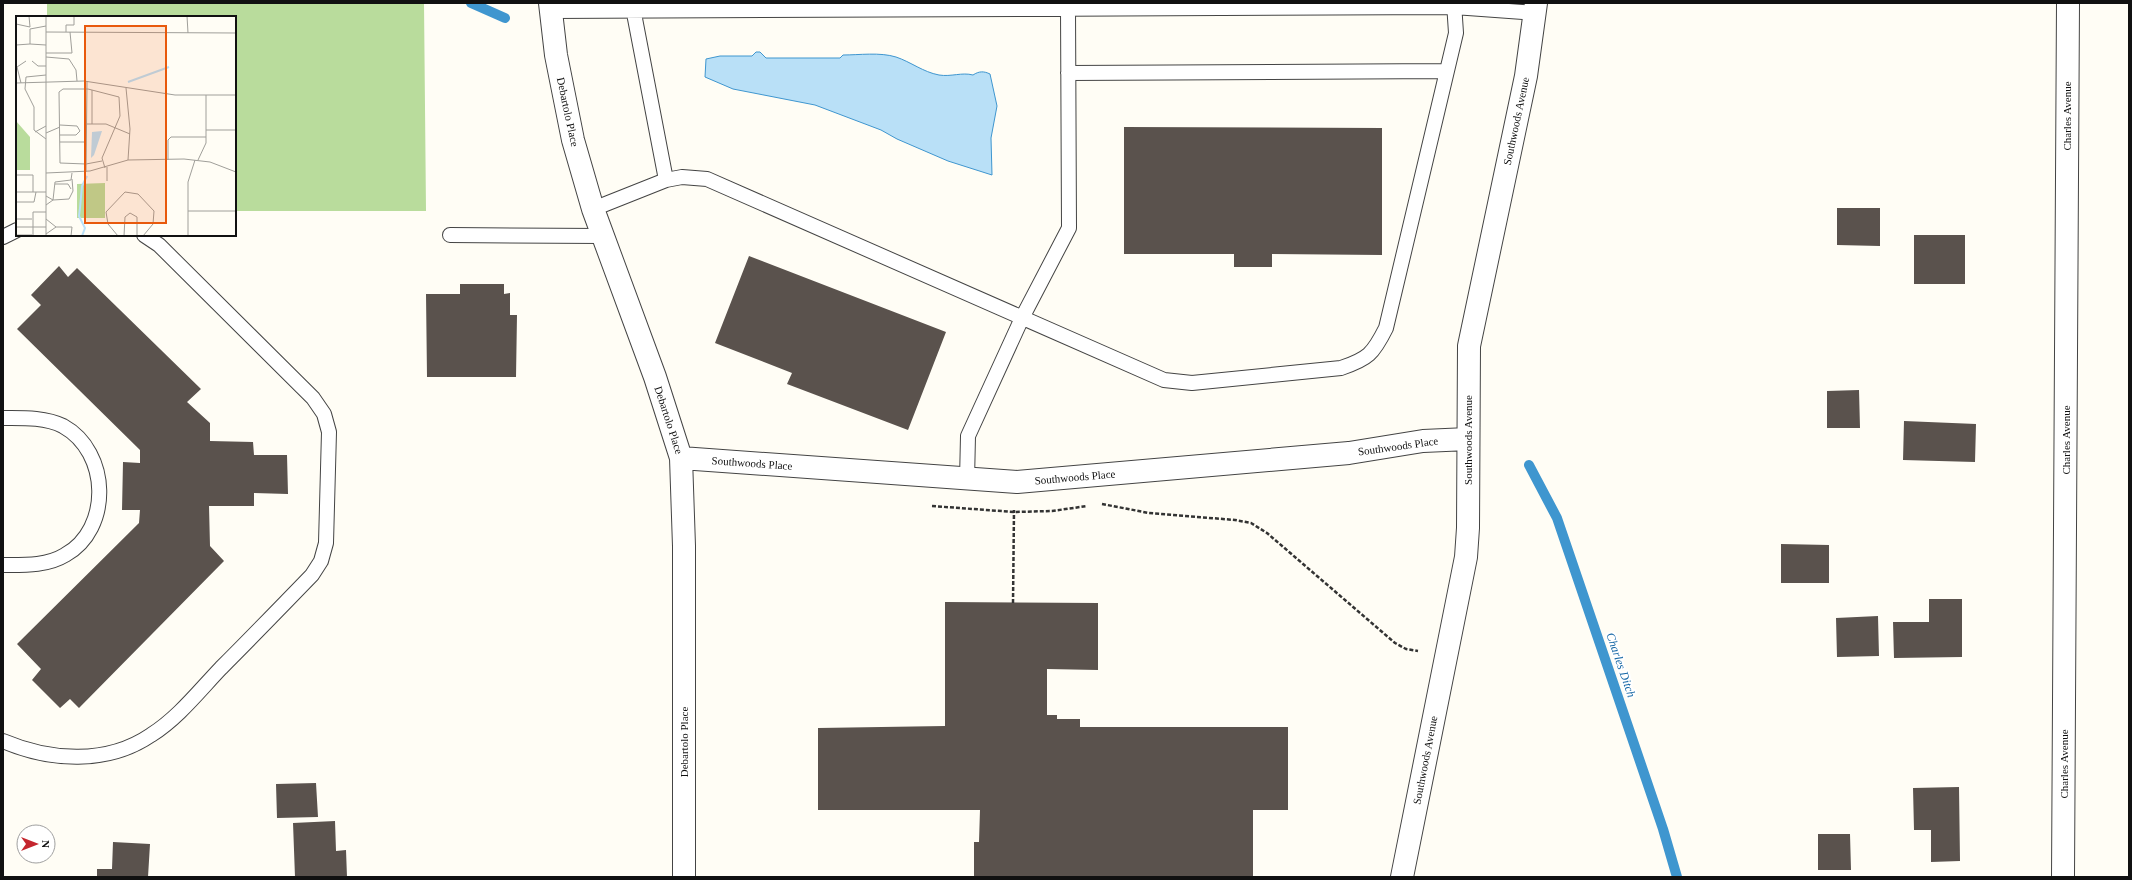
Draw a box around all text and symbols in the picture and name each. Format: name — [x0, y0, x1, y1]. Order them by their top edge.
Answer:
inset map — [16, 16, 236, 236]
street label: Debartolo Place — [555, 76, 581, 148]
street label: Southwoods Avenue — [1501, 76, 1531, 166]
street label: Charles Avenue — [2061, 81, 2073, 151]
street label: Debartolo Place — [652, 385, 686, 456]
street label: Southwoods Avenue — [1462, 395, 1474, 485]
street label: Charles Avenue — [2060, 405, 2072, 475]
street label: Southwoods Place — [1357, 434, 1439, 458]
street label: Southwoods Place — [711, 454, 793, 472]
street label: Southwoods Place — [1034, 467, 1116, 487]
water label: Charles Ditch — [1603, 631, 1639, 699]
street label: Debartolo Place — [678, 707, 690, 777]
street label: Southwoods Avenue — [1411, 715, 1439, 805]
street label: Charles Avenue — [2058, 729, 2070, 799]
north arrow — [16, 824, 56, 864]
text: N — [40, 840, 52, 848]

